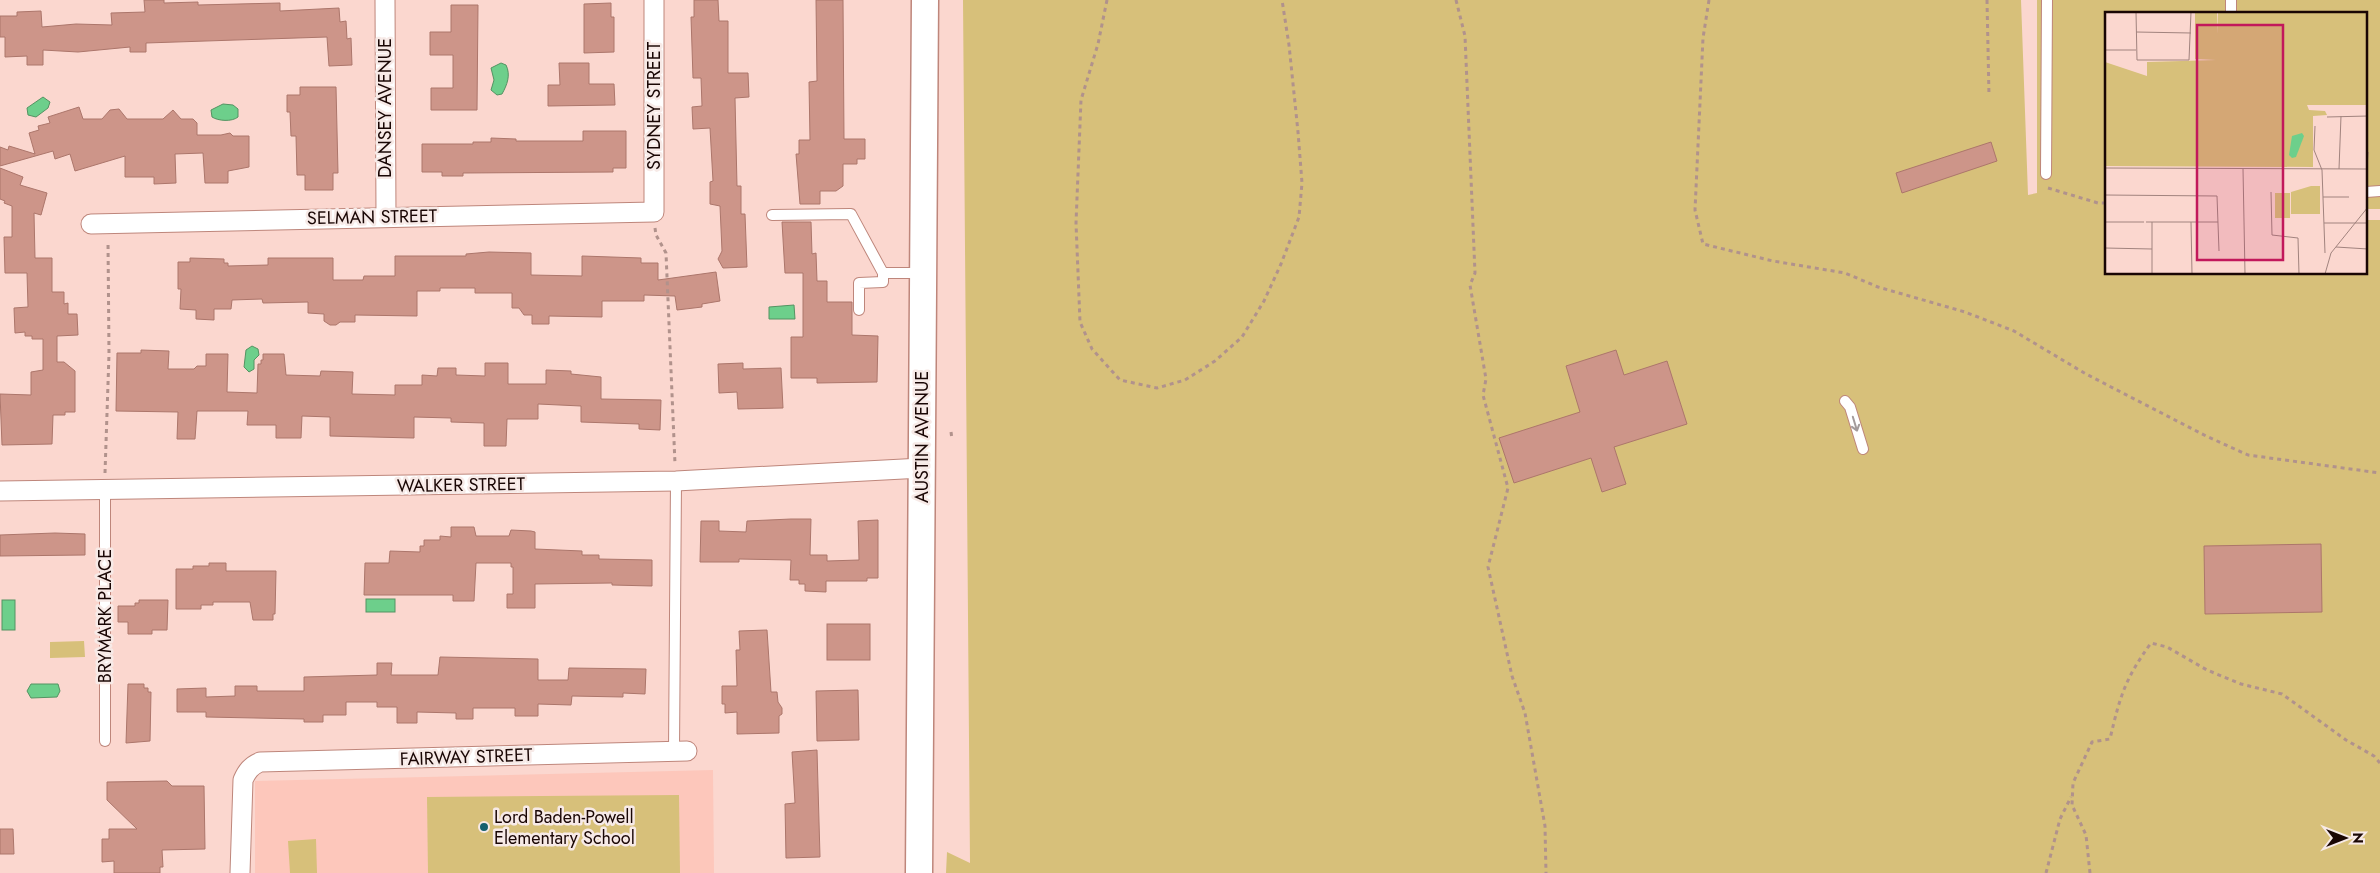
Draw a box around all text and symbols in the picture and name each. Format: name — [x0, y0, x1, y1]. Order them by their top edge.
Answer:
inset map — [2105, 12, 2368, 275]
street label: DANSEY AVENUE — [372, 38, 398, 178]
street label: SYDNEY STREET — [641, 41, 667, 170]
street label: SELMAN STREET — [307, 203, 438, 231]
street label: AUSTIN AVENUE — [909, 371, 935, 503]
one-way arrow — [1851, 416, 1861, 432]
street label: WALKER STREET — [397, 471, 526, 499]
street label: BRYMARK PLACE — [92, 549, 118, 683]
street label: FAIRWAY STREET — [399, 742, 533, 772]
place label: Lord Baden-Powell Elementary School — [494, 804, 635, 851]
north arrow — [2320, 813, 2370, 863]
marker: Lord Baden-Powell Elementary School — [478, 821, 490, 833]
text: N — [2348, 832, 2368, 844]

